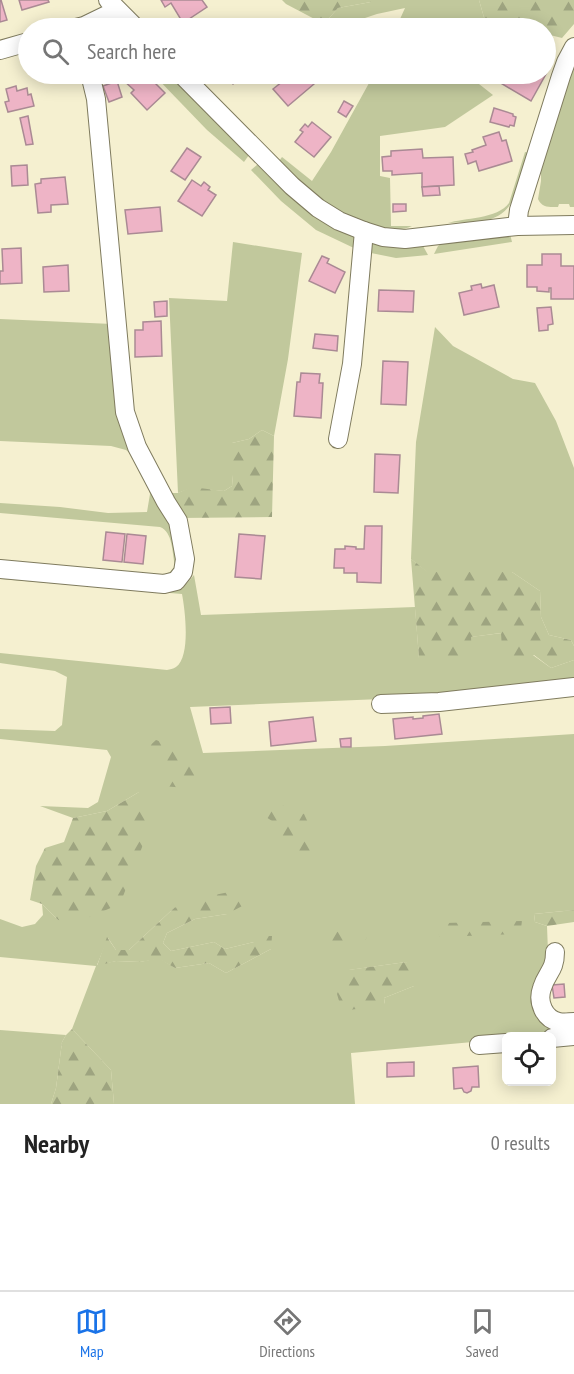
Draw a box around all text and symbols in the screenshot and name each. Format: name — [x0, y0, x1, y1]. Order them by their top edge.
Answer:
search box — [18, 18, 556, 84]
icon: search — [39, 35, 72, 68]
text: Search here — [87, 37, 176, 65]
map controls — [502, 1032, 556, 1086]
button: locate — [502, 1032, 556, 1086]
text: Nearby — [24, 1127, 89, 1160]
text: 0 results — [491, 1130, 550, 1156]
tab: Map — [75, 1305, 108, 1361]
tab: Directions — [259, 1305, 315, 1361]
tab: Saved — [466, 1305, 499, 1361]

